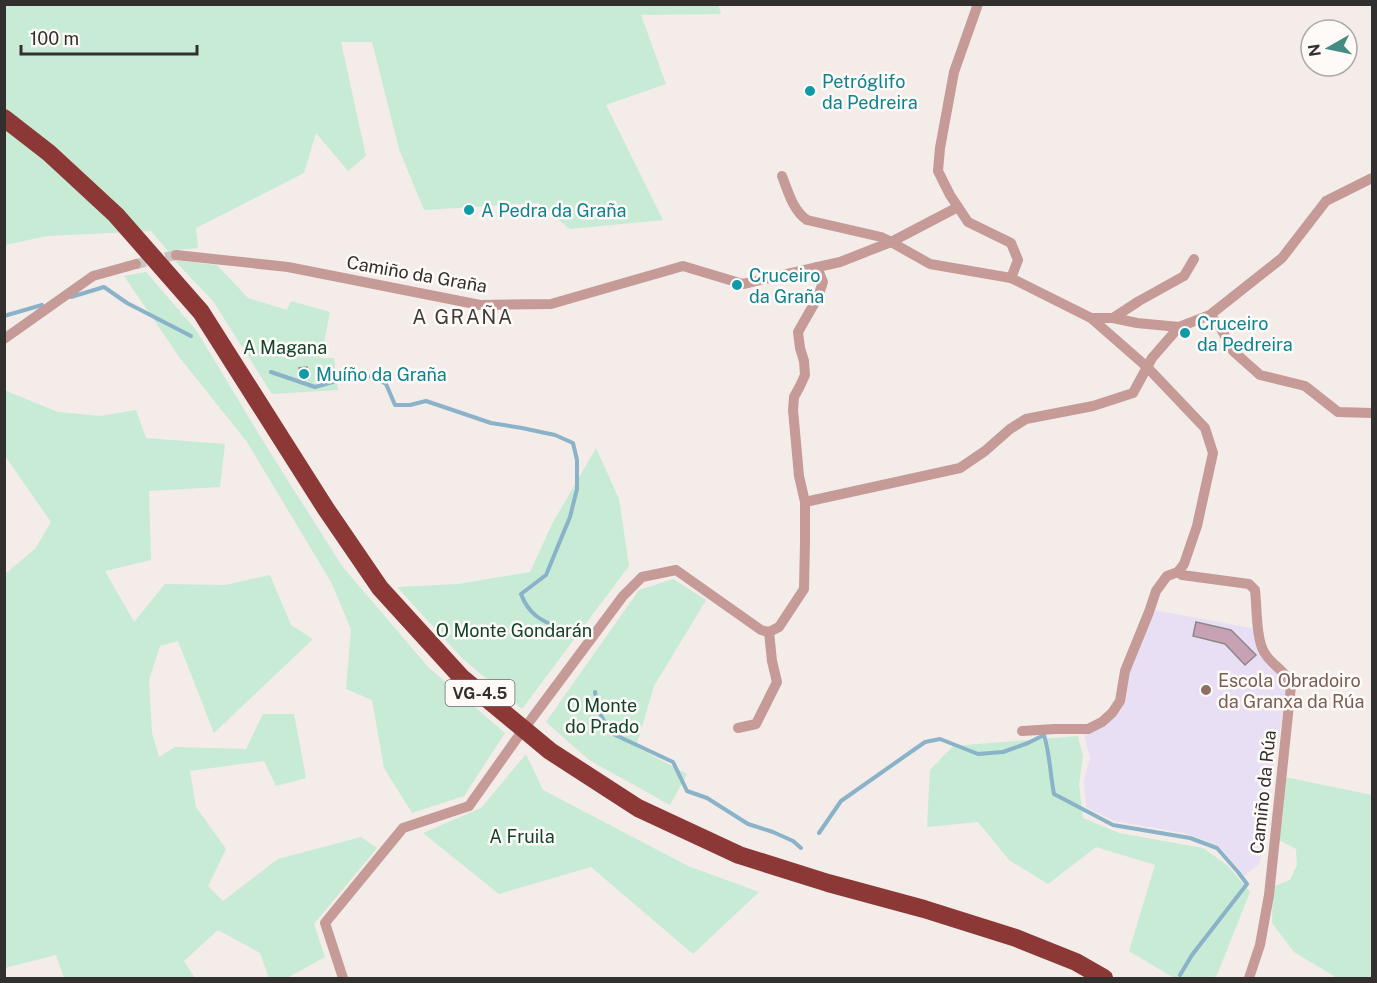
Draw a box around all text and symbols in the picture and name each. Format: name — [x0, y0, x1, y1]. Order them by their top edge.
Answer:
scale bar — [21, 18, 196, 56]
north arrow — [1299, 18, 1359, 78]
text: 100 m — [30, 28, 79, 49]
text: N — [1304, 43, 1325, 58]
place label: Petróglifo da Pedreira — [822, 71, 918, 113]
marker: Petróglifo da Pedreira — [803, 84, 817, 98]
place label: A Pedra da Graña — [481, 200, 627, 221]
marker: A Pedra da Graña — [462, 203, 476, 217]
street label: Camiño da Graña — [345, 251, 489, 297]
place label: Cruceiro da Graña — [749, 265, 824, 307]
marker: Cruceiro da Graña — [730, 278, 744, 292]
district label: A GRAÑA — [412, 304, 514, 329]
place label: Cruceiro da Pedreira — [1197, 313, 1293, 355]
marker: Cruceiro da Pedreira — [1178, 326, 1192, 340]
park label: A Magana — [243, 337, 327, 358]
place label: Muíño da Graña — [316, 364, 447, 385]
marker: Muíño da Graña — [297, 367, 311, 381]
park label: O Monte Gondarán — [436, 620, 592, 641]
place label: Escola Obradoiro da Granxa da Rúa — [1218, 670, 1365, 712]
road number: VG-4.5 — [446, 680, 514, 706]
marker: Escola Obradoiro da Granxa da Rúa — [1199, 683, 1213, 697]
park label: O Monte do Prado — [565, 695, 639, 737]
street label: Camiño da Rúa — [1246, 729, 1280, 855]
park label: A Fruila — [489, 826, 555, 847]

